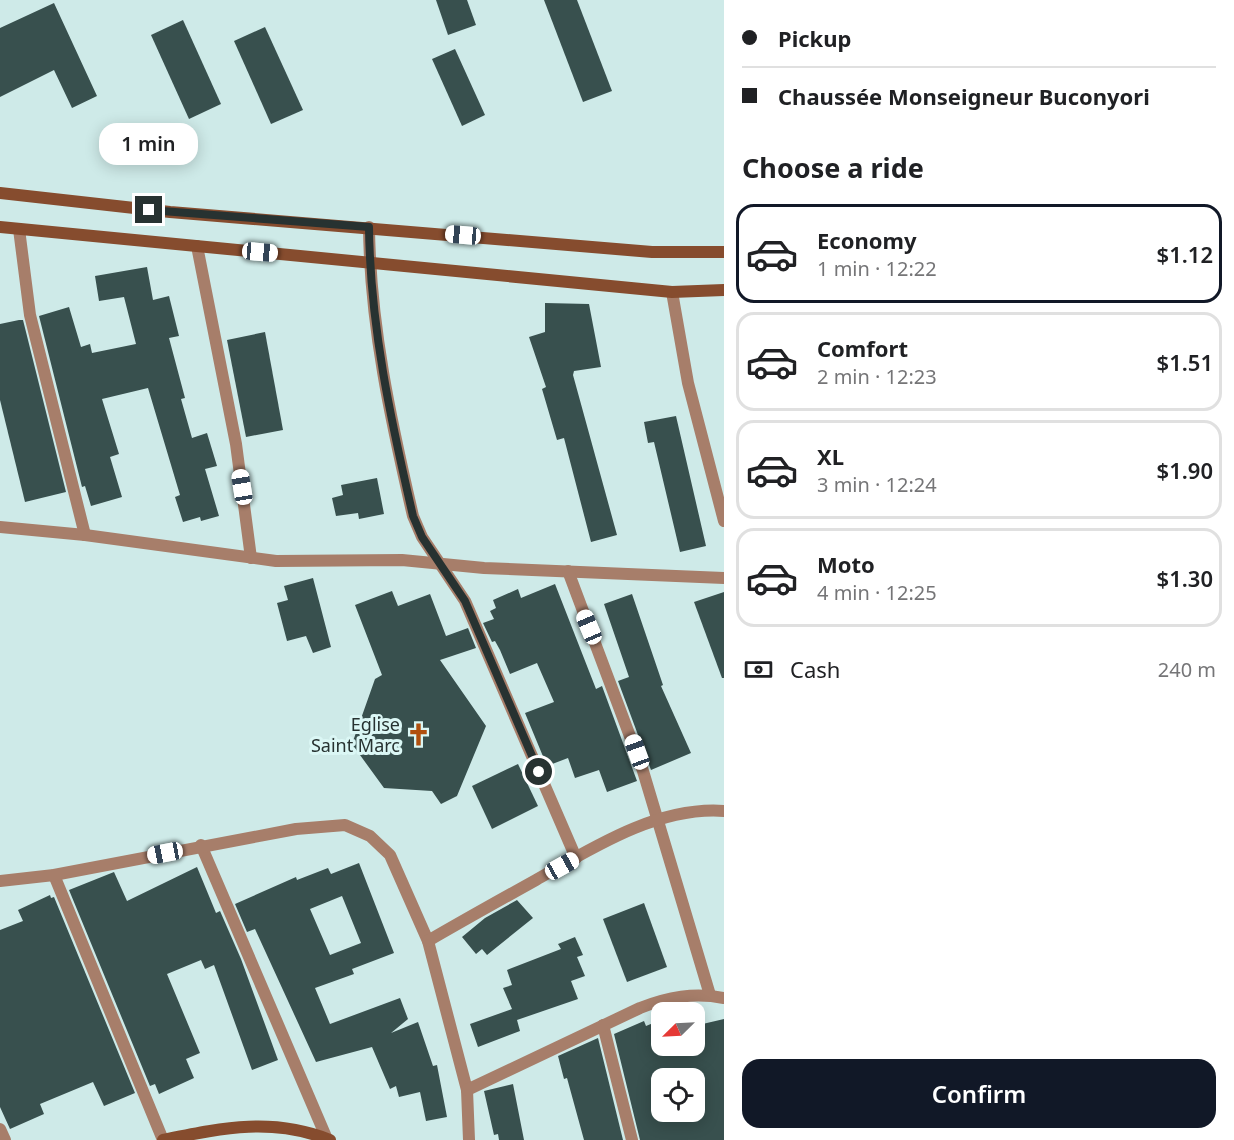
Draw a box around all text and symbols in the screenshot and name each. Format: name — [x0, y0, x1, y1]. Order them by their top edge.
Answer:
text: Pickup — [778, 23, 851, 53]
text: Chaussée Monseigneur Buconyori — [778, 81, 1150, 111]
callout: 1 min — [100, 123, 198, 165]
text: 1 min — [121, 130, 176, 157]
text: Choose a ride — [742, 149, 924, 186]
route end — [135, 196, 162, 223]
car — [444, 224, 482, 246]
text: Economy — [817, 225, 916, 255]
icon: car — [745, 227, 799, 281]
text: $1.12 — [1157, 239, 1213, 269]
car — [241, 241, 279, 263]
text: 1 min · 12:22 — [817, 255, 937, 282]
text: Comfort — [817, 333, 908, 363]
icon: car — [745, 335, 799, 389]
text: $1.51 — [1157, 347, 1213, 377]
text: 2 min · 12:23 — [817, 363, 937, 390]
text: XL — [817, 441, 844, 471]
icon: car — [745, 443, 799, 497]
text: $1.90 — [1157, 455, 1213, 485]
car — [230, 468, 254, 506]
text: 3 min · 12:24 — [817, 471, 937, 498]
text: Moto — [817, 549, 875, 579]
icon: car — [745, 551, 799, 605]
text: $1.30 — [1157, 563, 1213, 593]
text: 4 min · 12:25 — [817, 579, 937, 606]
car — [574, 607, 604, 647]
icon: cash — [742, 653, 775, 686]
text: Cash — [790, 654, 840, 684]
text: 240 m — [1158, 656, 1216, 683]
place label: Eglise Saint Marc — [311, 712, 400, 757]
church icon: Eglise Saint Marc — [405, 721, 431, 747]
car — [622, 732, 652, 772]
route start — [525, 758, 552, 785]
car — [146, 841, 184, 865]
car — [542, 849, 582, 883]
north arrow — [651, 1002, 705, 1056]
map controls — [651, 1002, 705, 1122]
button: Confirm — [742, 1059, 1216, 1128]
button: locate — [651, 1068, 705, 1122]

